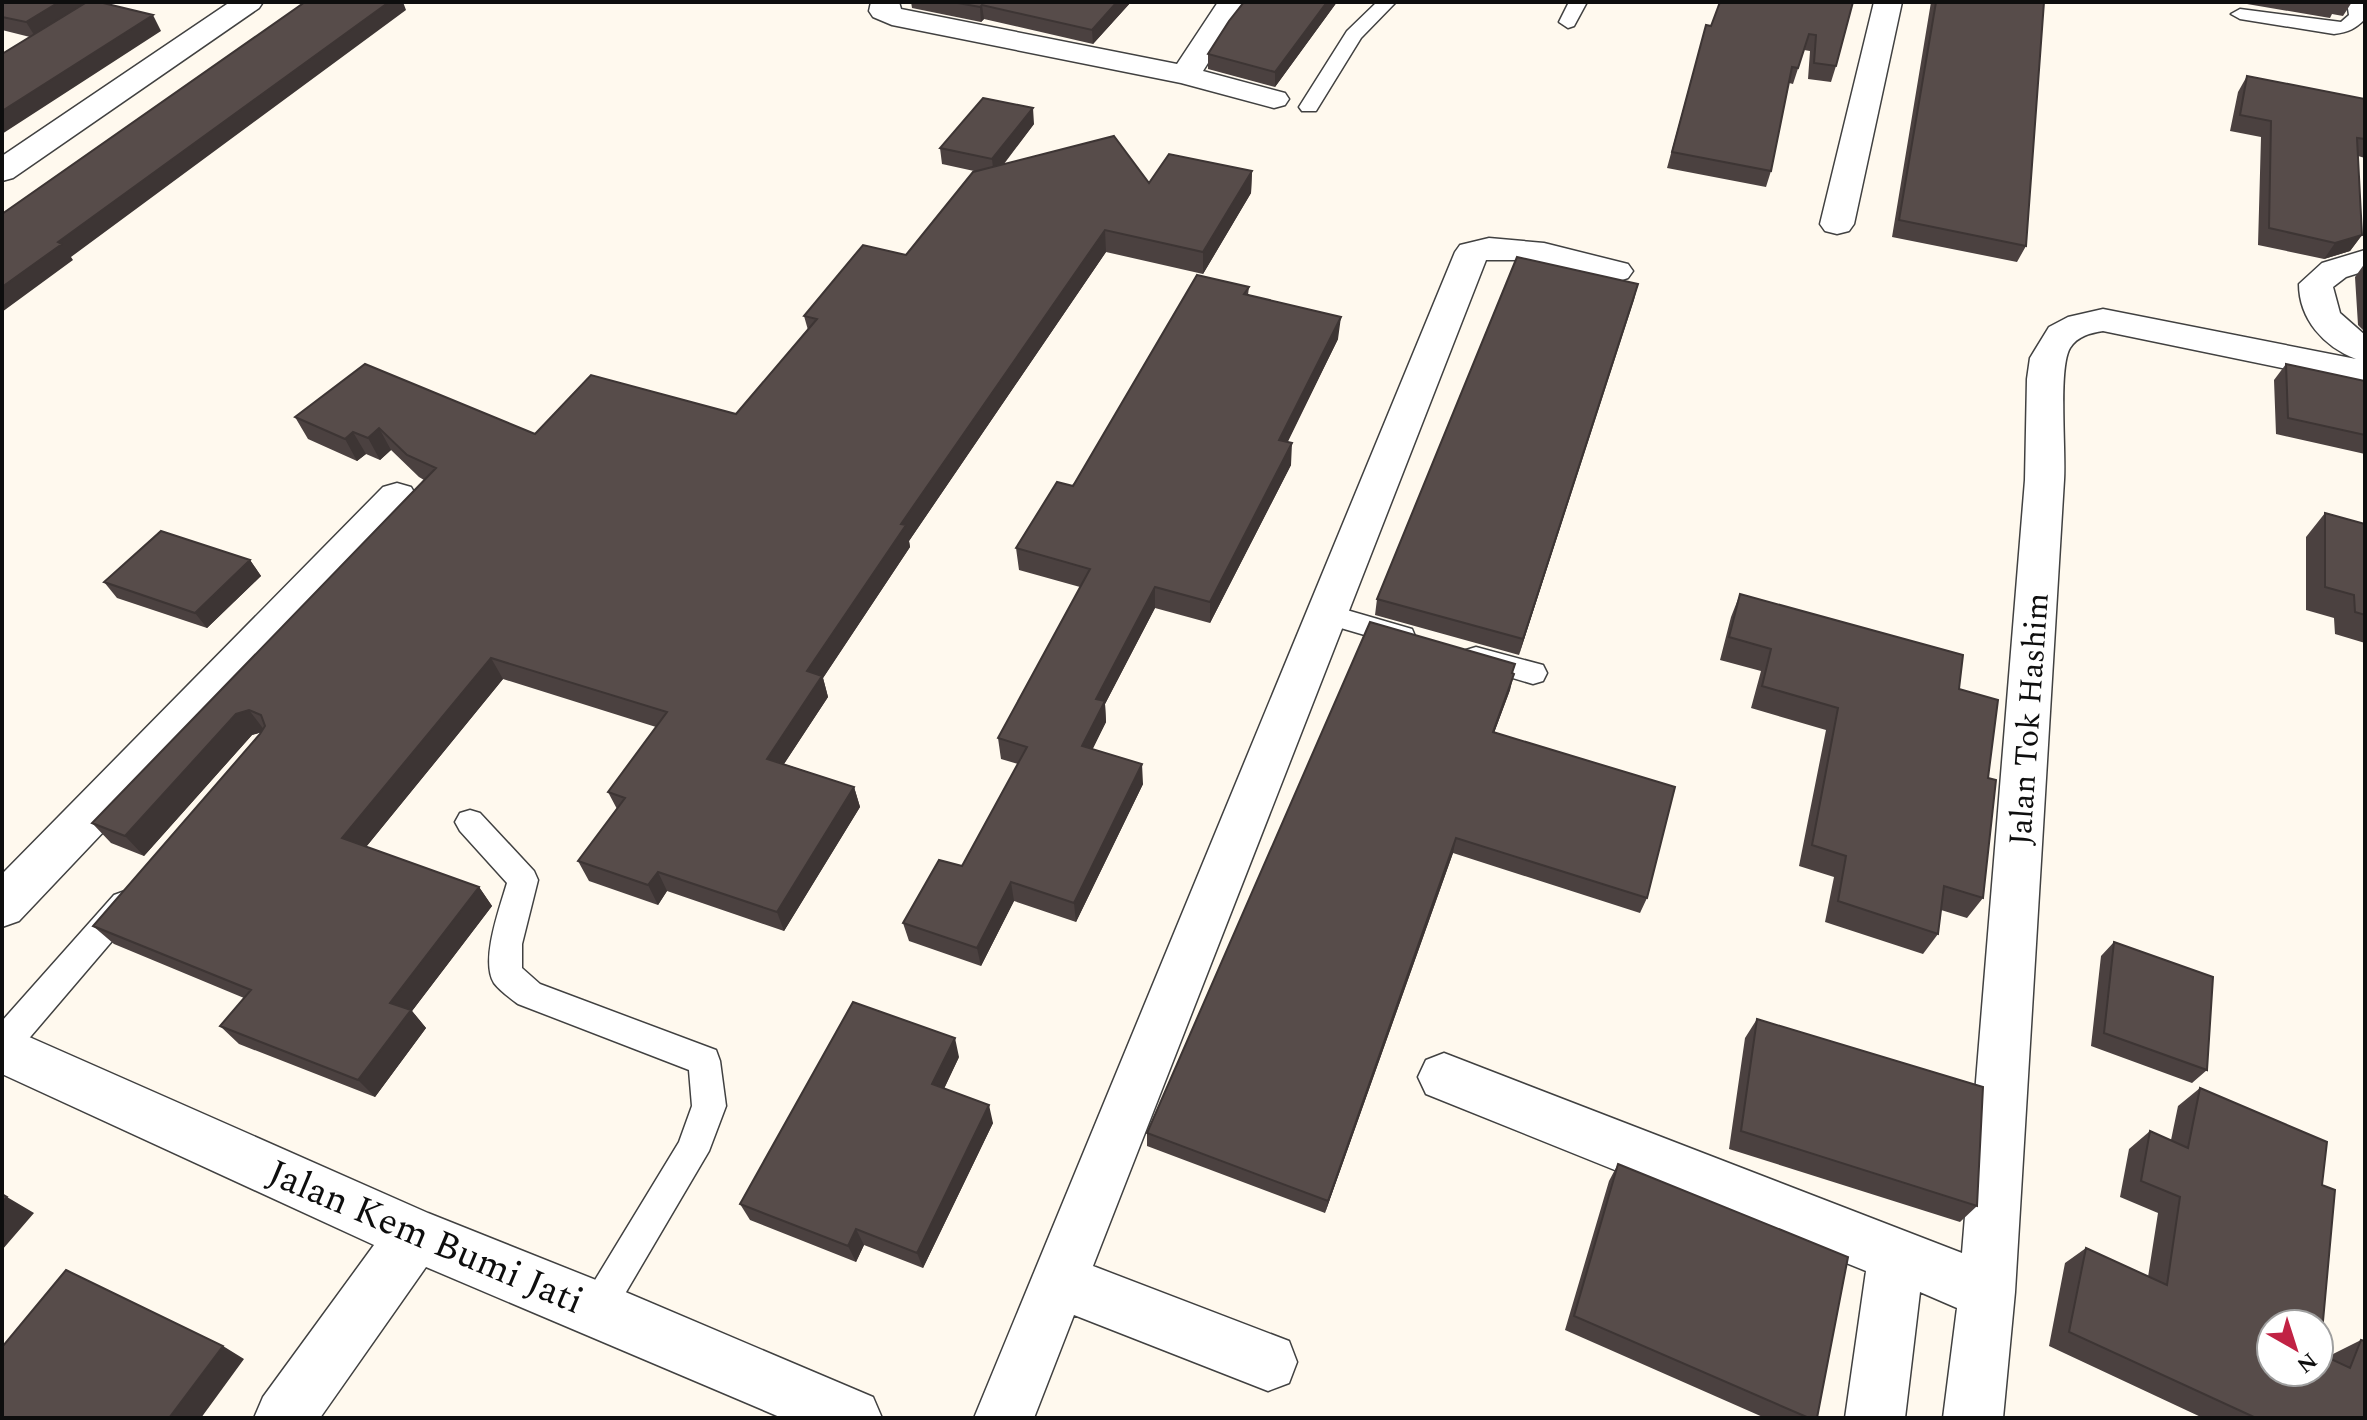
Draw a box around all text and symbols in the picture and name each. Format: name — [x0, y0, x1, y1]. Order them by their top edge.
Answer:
street label: Jalan Tok Hashim — [1996, 591, 2063, 847]
street label: Jalan Kem Bumi Jati — [258, 1145, 592, 1331]
north arrow — [2255, 1308, 2335, 1388]
text: N — [2289, 1344, 2324, 1381]

